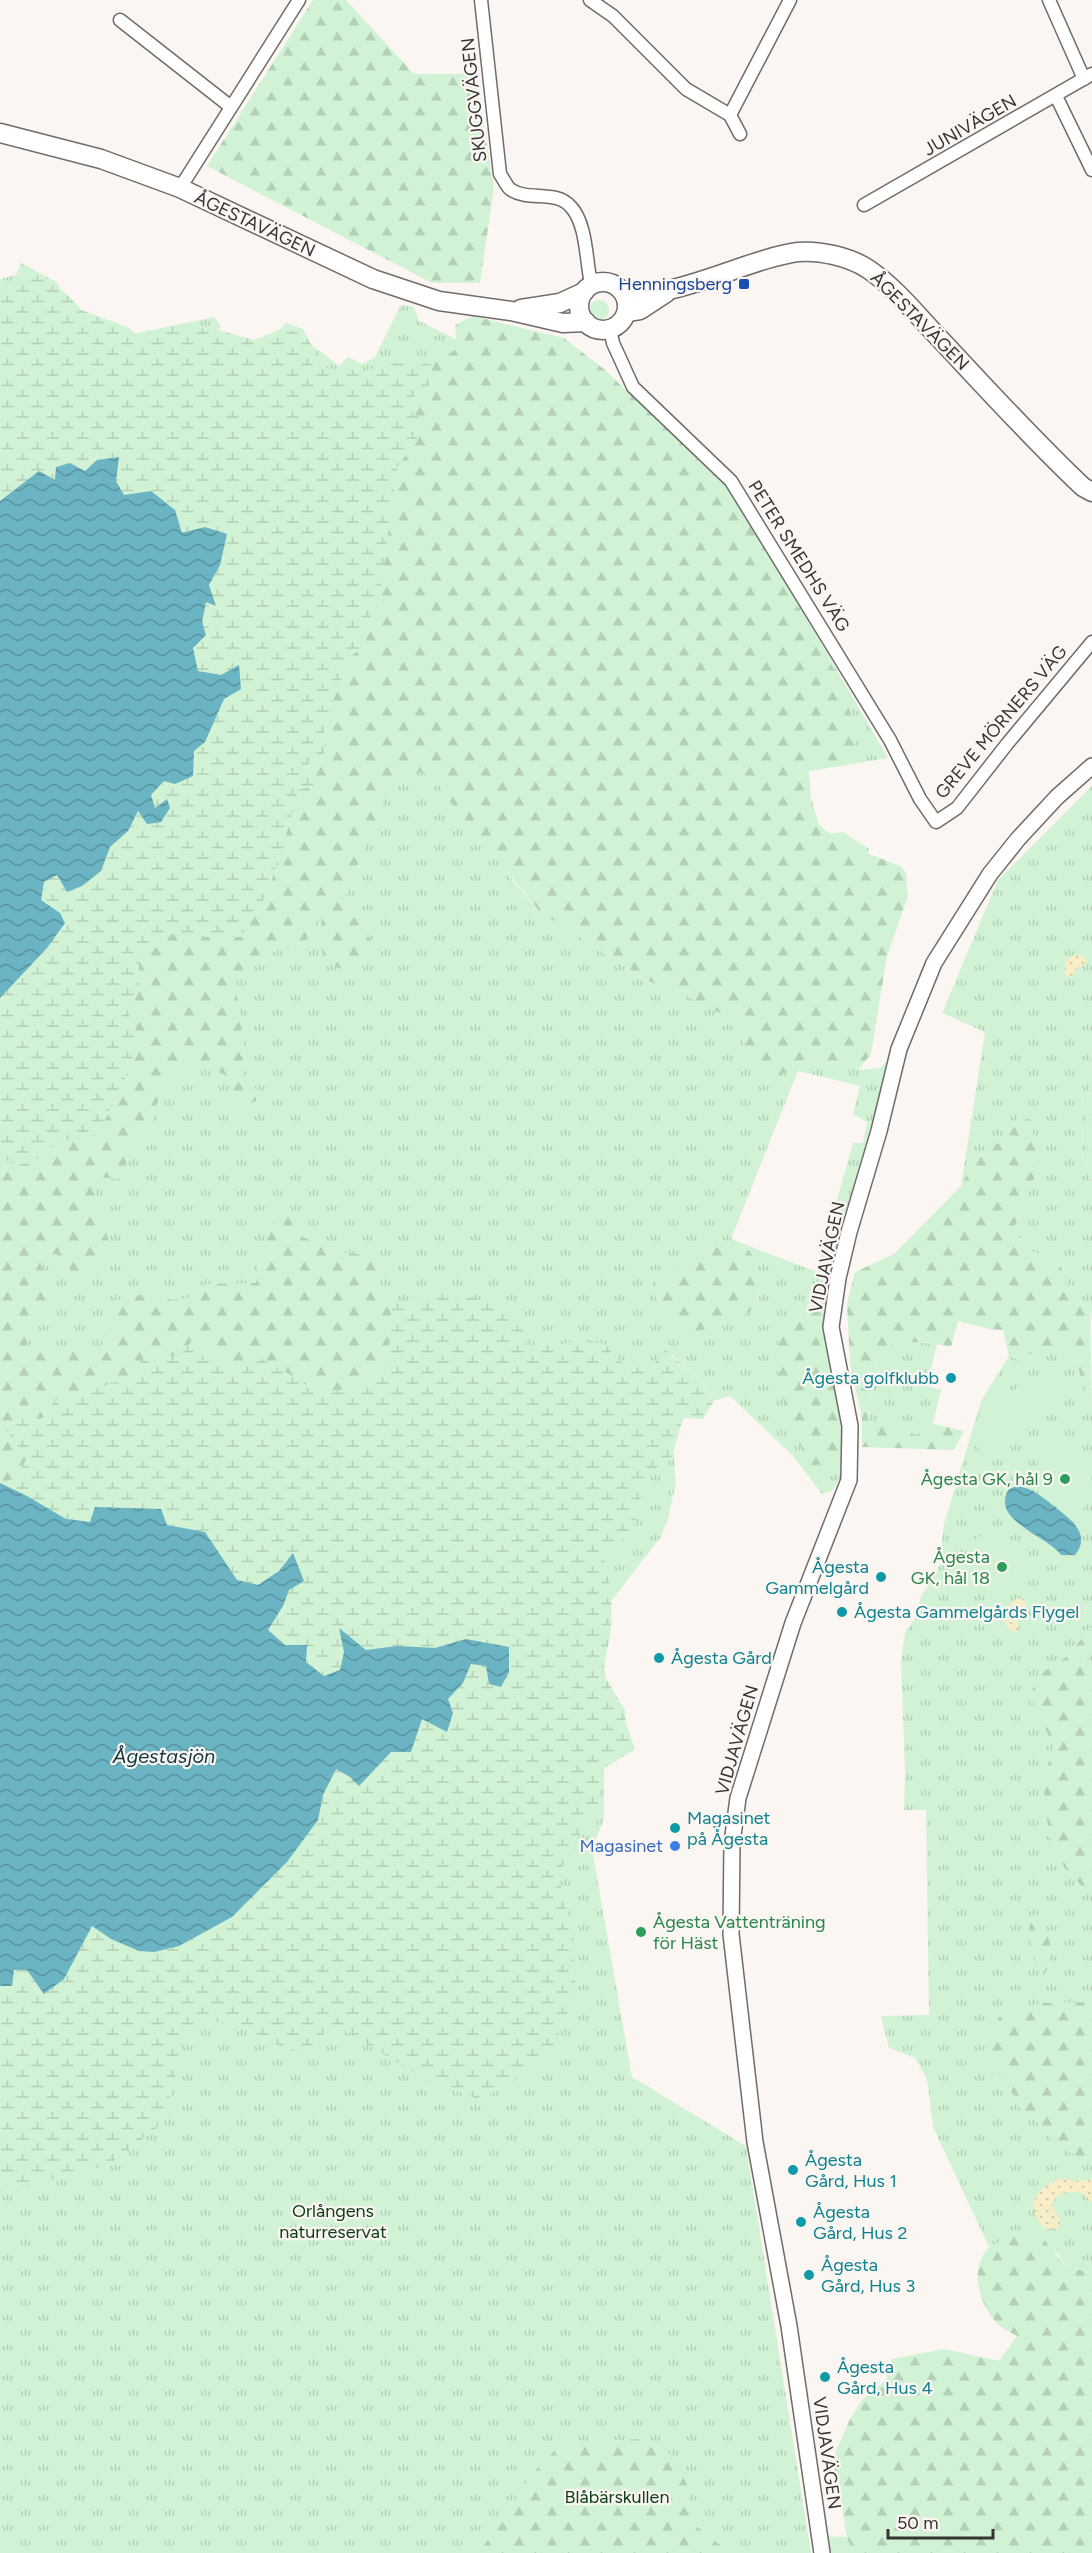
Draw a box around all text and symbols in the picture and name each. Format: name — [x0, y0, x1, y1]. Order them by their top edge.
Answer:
street label: SKUGGVÄGEN — [457, 37, 491, 163]
street label: JUNIVÄGEN — [920, 90, 1020, 160]
street label: ÅGESTAVÄGEN — [191, 186, 319, 262]
street label: ÅGESTAVÄGEN — [866, 267, 974, 375]
place label: Henningsberg — [618, 273, 732, 295]
marker: Henningsberg — [737, 277, 751, 291]
street label: PETER SMEDHS VÄG — [744, 476, 855, 636]
street label: GREVE MÖRNERS VÄG — [930, 641, 1072, 803]
street label: VIDJAVÄGEN — [804, 1199, 850, 1315]
place label: Ågesta golfklubb — [802, 1367, 939, 1389]
marker: Ågesta golfklubb — [944, 1371, 958, 1385]
place label: Ågesta GK, hål 9 — [921, 1468, 1053, 1490]
marker: Ågesta GK, hål 9 — [1058, 1472, 1072, 1486]
place label: Ågesta GK, hål 18 — [911, 1546, 990, 1589]
place label: Ågesta Gammelgård — [765, 1556, 869, 1599]
marker: Ågesta GK, hål 18 — [995, 1560, 1009, 1574]
marker: Ågesta Gammelgård — [874, 1570, 888, 1584]
place label: Ågesta Gammelgårds Flygel — [854, 1601, 1079, 1623]
marker: Ågesta Gammelgårds Flygel — [835, 1605, 849, 1619]
place label: Ågesta Gård — [671, 1647, 772, 1669]
marker: Ågesta Gård — [652, 1651, 666, 1665]
street label: VIDJAVÄGEN — [711, 1682, 763, 1798]
water label: Ågestasjön — [112, 1744, 215, 1768]
place label: Magasinet på Ågesta — [687, 1807, 771, 1850]
marker: Magasinet på Ågesta — [668, 1821, 682, 1835]
place label: Magasinet — [580, 1835, 663, 1857]
marker: Magasinet — [668, 1839, 682, 1853]
place label: Ågesta Vattenträning för Häst — [653, 1911, 826, 1954]
marker: Ågesta Vattenträning för Häst — [634, 1925, 648, 1939]
place label: Ågesta Gård, Hus 1 — [805, 2149, 897, 2192]
marker: Ågesta Gård, Hus 1 — [786, 2163, 800, 2177]
park label: Orlångens naturreservat — [279, 2200, 387, 2243]
place label: Ågesta Gård, Hus 2 — [813, 2201, 907, 2244]
marker: Ågesta Gård, Hus 2 — [794, 2215, 808, 2229]
place label: Ågesta Gård, Hus 3 — [821, 2254, 915, 2297]
marker: Ågesta Gård, Hus 3 — [802, 2268, 816, 2282]
place label: Ågesta Gård, Hus 4 — [837, 2356, 933, 2399]
marker: Ågesta Gård, Hus 4 — [818, 2370, 832, 2384]
street label: VIDJAVÄGEN — [808, 2395, 846, 2511]
park label: Blåbärskullen — [565, 2486, 669, 2508]
scale bar — [888, 2502, 993, 2540]
text: 50 m — [897, 2512, 939, 2534]

